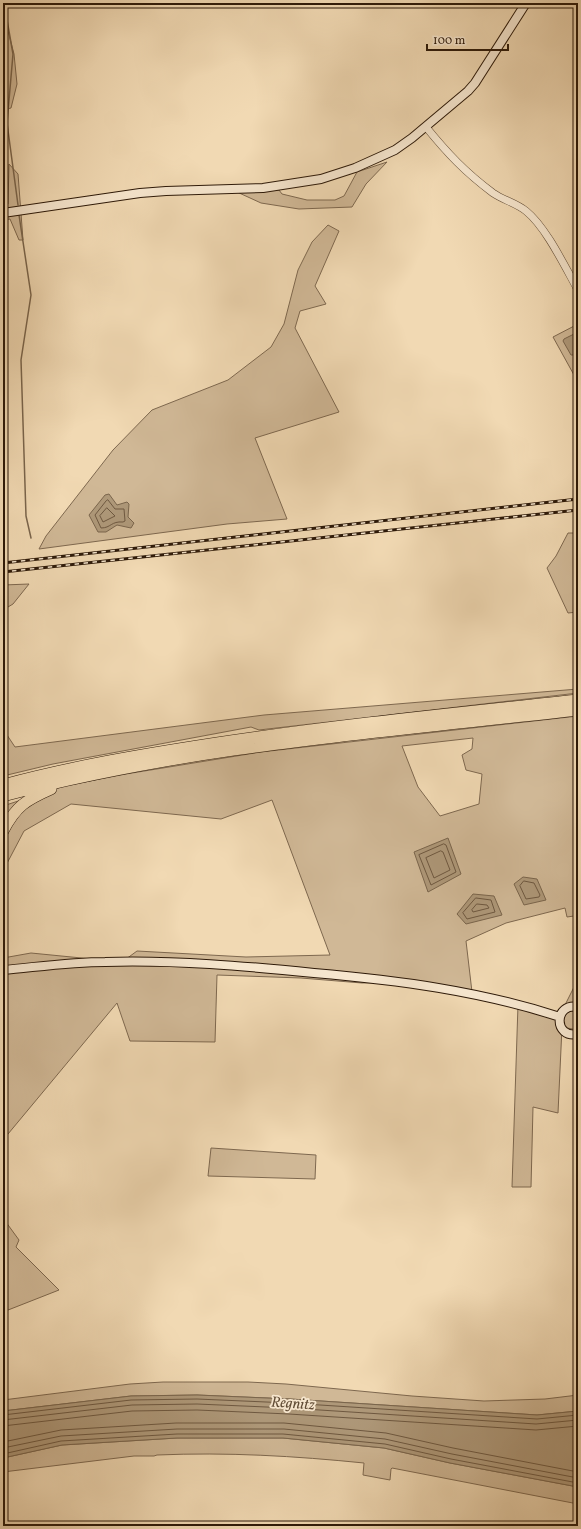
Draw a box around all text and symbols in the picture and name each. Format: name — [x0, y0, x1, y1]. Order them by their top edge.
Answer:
scale bar — [427, 26, 508, 52]
text: 100 m — [433, 33, 466, 49]
water label: Regnitz — [270, 1392, 315, 1416]

